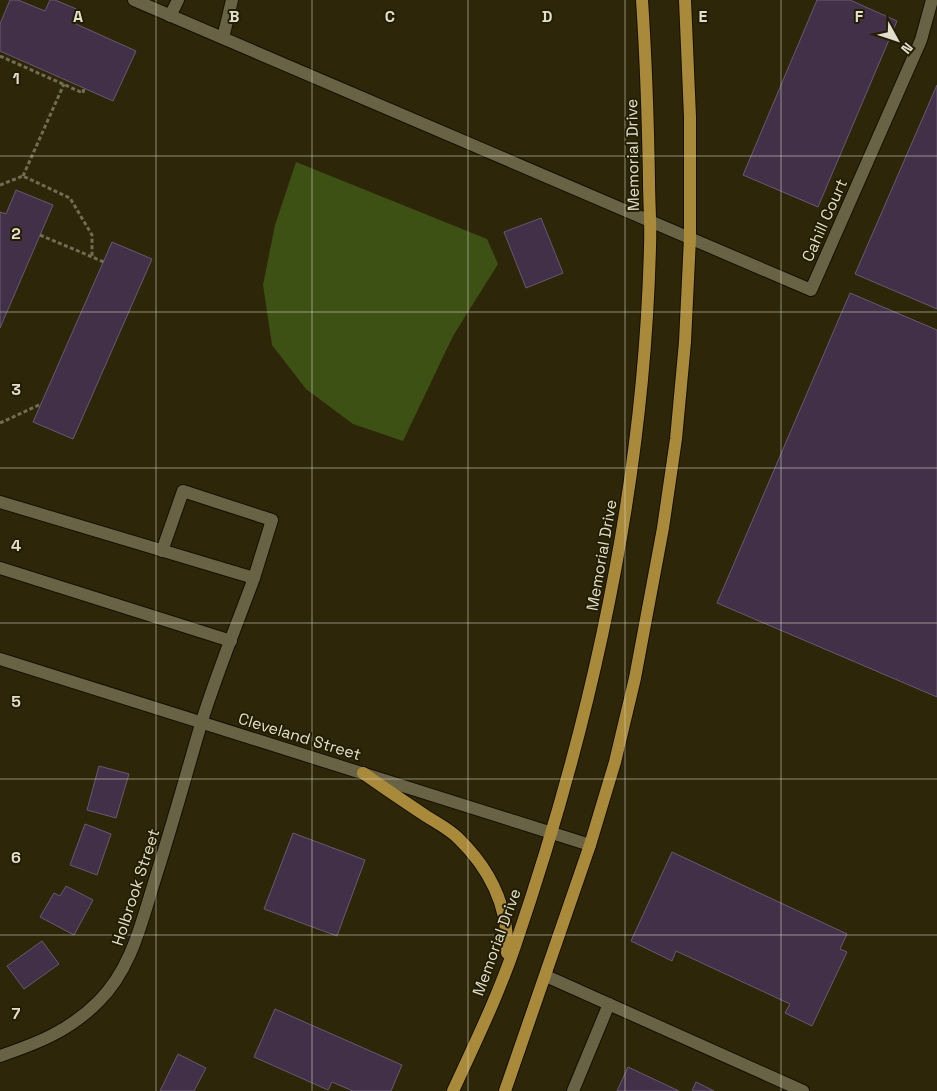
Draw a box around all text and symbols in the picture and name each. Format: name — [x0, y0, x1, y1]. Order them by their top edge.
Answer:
text: A — [73, 6, 83, 27]
text: B — [229, 6, 239, 27]
text: C — [385, 6, 395, 27]
text: D — [542, 6, 552, 27]
text: E — [699, 6, 708, 27]
text: F — [855, 6, 864, 27]
north arrow — [872, 15, 922, 65]
text: N — [897, 39, 917, 58]
text: 1 — [12, 68, 20, 89]
street label: Memorial Drive — [621, 99, 644, 211]
street label: Cahill Court — [797, 176, 852, 265]
text: 2 — [11, 223, 21, 244]
text: 3 — [11, 379, 21, 400]
street label: Memorial Drive — [581, 498, 622, 612]
text: 4 — [11, 535, 21, 556]
text: 5 — [11, 691, 21, 712]
street label: Cleveland Street — [236, 708, 364, 765]
street label: Holbrook Street — [107, 826, 164, 948]
text: 6 — [11, 847, 21, 868]
street label: Memorial Drive — [467, 886, 526, 999]
text: 7 — [12, 1003, 21, 1024]

